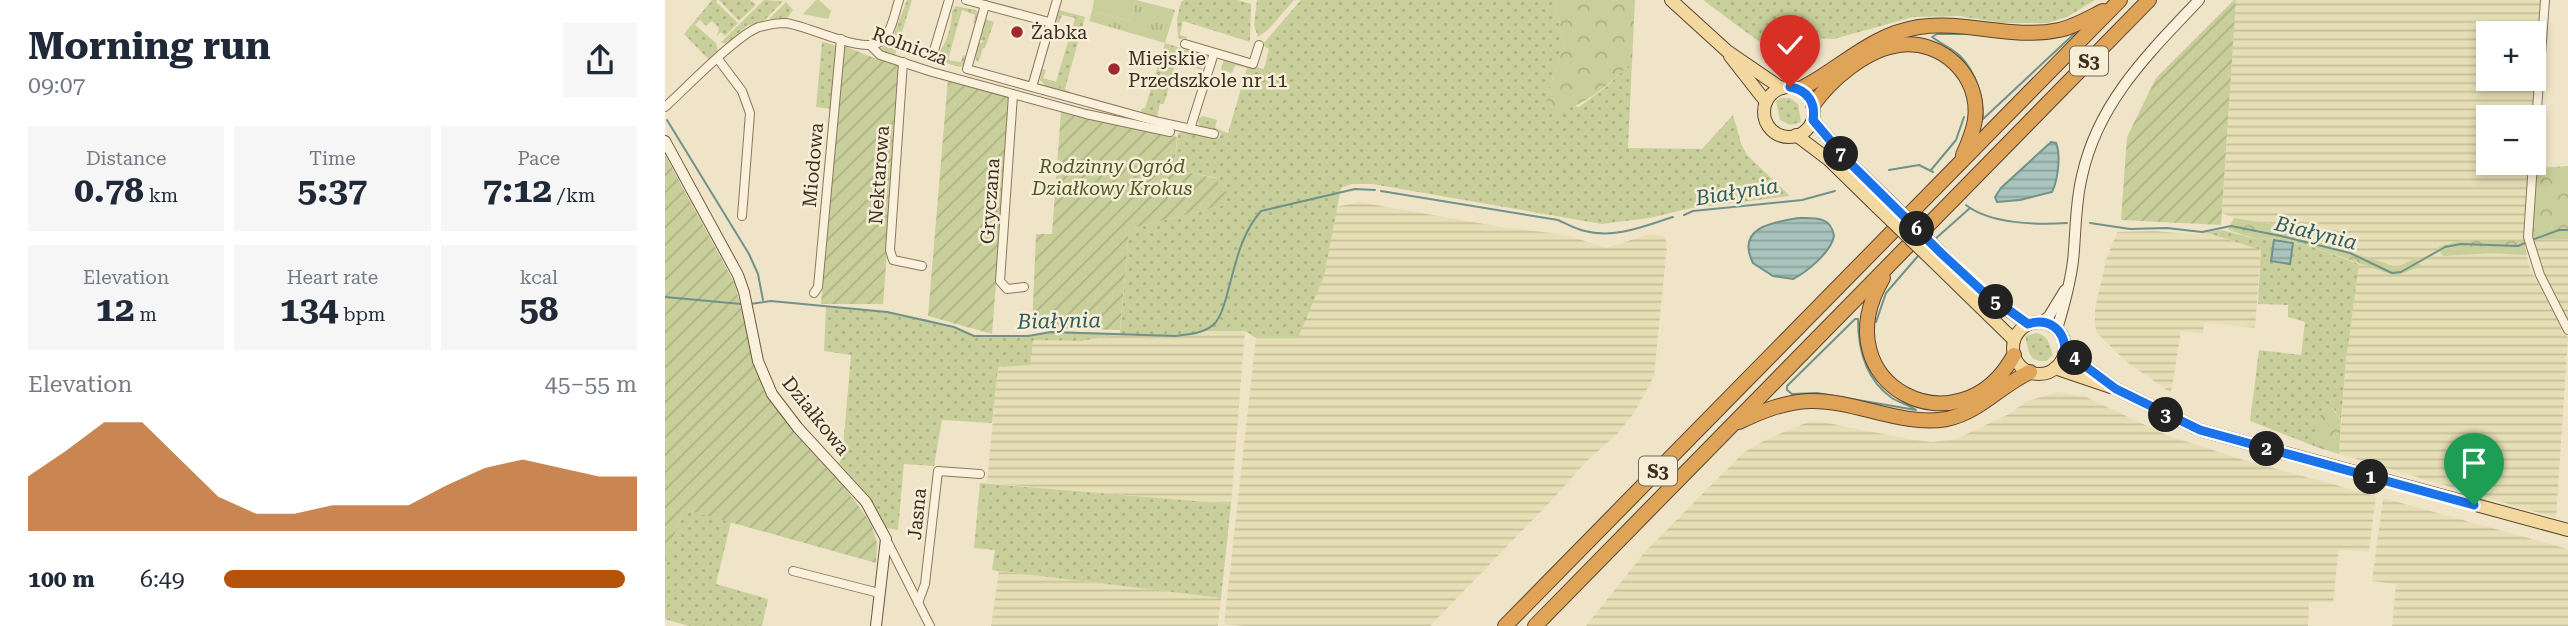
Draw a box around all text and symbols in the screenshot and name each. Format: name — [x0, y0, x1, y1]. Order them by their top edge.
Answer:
pin — [1760, 15, 1820, 87]
place label: Żabka — [1031, 21, 1088, 44]
map controls — [2476, 21, 2546, 175]
button: + — [2476, 21, 2546, 91]
street label: Rolnicza — [869, 22, 952, 70]
button: share — [563, 23, 637, 97]
text: Morning run — [28, 24, 271, 68]
marker: Żabka — [1009, 24, 1025, 40]
icon: check — [1771, 26, 1809, 64]
road number: S3 — [2070, 46, 2108, 76]
place label: Miejskie Przedszkole nr 11 — [1128, 47, 1288, 92]
marker: Miejskie Przedszkole nr 11 — [1106, 61, 1122, 77]
text: 09:07 — [28, 72, 85, 99]
button: − — [2476, 105, 2546, 175]
street label: Miodowa — [798, 121, 828, 208]
street label: Nektarowa — [864, 124, 894, 225]
pin: 7 — [1823, 136, 1859, 172]
text: 7 — [1835, 142, 1846, 165]
text: Distance — [86, 147, 166, 170]
text: Time — [309, 147, 356, 170]
text: Pace — [517, 147, 560, 170]
park label: Rodzinny Ogród Działkowy Krokus — [1031, 155, 1192, 200]
street label: Gryczana — [976, 156, 1005, 245]
text: 0.78 — [74, 170, 144, 211]
text: 5:37 — [298, 170, 367, 211]
text: 7:12 — [482, 170, 552, 211]
water label: Białynia — [1693, 174, 1780, 211]
text: km — [144, 184, 178, 207]
text: /km — [552, 184, 595, 207]
water label: Białynia — [2271, 211, 2360, 255]
pin: 6 — [1899, 212, 1935, 246]
text: 6 — [1911, 217, 1922, 240]
text: Elevation — [83, 266, 169, 289]
text: Heart rate — [287, 266, 378, 289]
text: kcal — [520, 266, 558, 289]
pin: 5 — [1979, 284, 2013, 320]
text: 12 — [95, 289, 135, 330]
text: 134 — [280, 289, 338, 330]
text: 58 — [519, 289, 558, 330]
text: 5 — [1990, 290, 2001, 313]
text: m — [135, 303, 157, 326]
text: bpm — [338, 303, 385, 326]
water label: Białynia — [1016, 308, 1101, 334]
pin: 4 — [2057, 340, 2093, 376]
text: 4 — [2069, 346, 2080, 369]
text: Elevation — [28, 371, 132, 398]
text: 45–55 m — [545, 371, 637, 398]
street label: Działkowa — [777, 372, 855, 460]
pin: 3 — [2149, 398, 2183, 432]
text: 3 — [2160, 403, 2171, 426]
pin: 2 — [2249, 432, 2285, 466]
pin — [2444, 433, 2504, 505]
text: 2 — [2261, 437, 2272, 460]
icon: arrive — [2455, 444, 2493, 482]
road number: S3 — [1639, 457, 1677, 486]
pin: 1 — [2353, 460, 2389, 494]
text: 1 — [2365, 465, 2376, 488]
street label: Jasna — [903, 486, 931, 541]
text: 100 m — [28, 566, 95, 593]
text: 6:49 — [140, 566, 185, 593]

